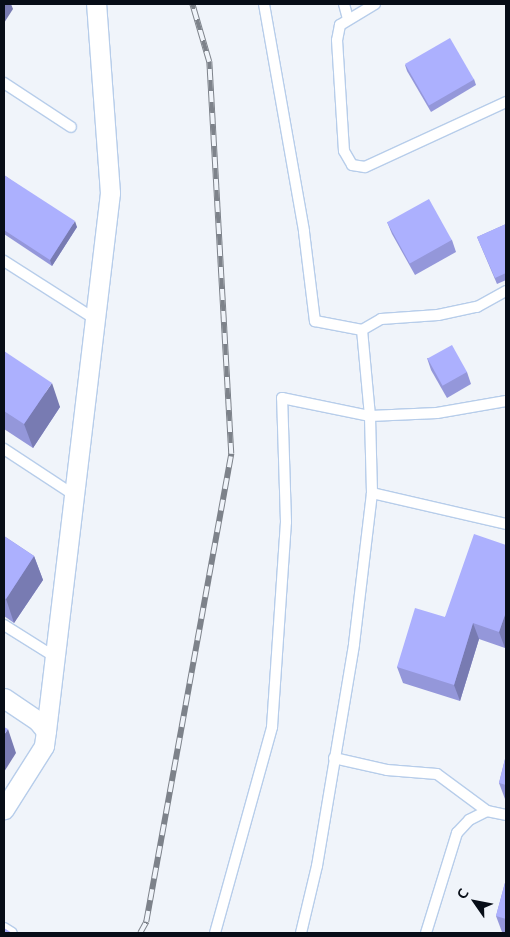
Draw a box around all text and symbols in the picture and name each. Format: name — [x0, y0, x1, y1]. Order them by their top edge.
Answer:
north arrow — [450, 877, 500, 927]
text: С — [453, 886, 472, 902]

